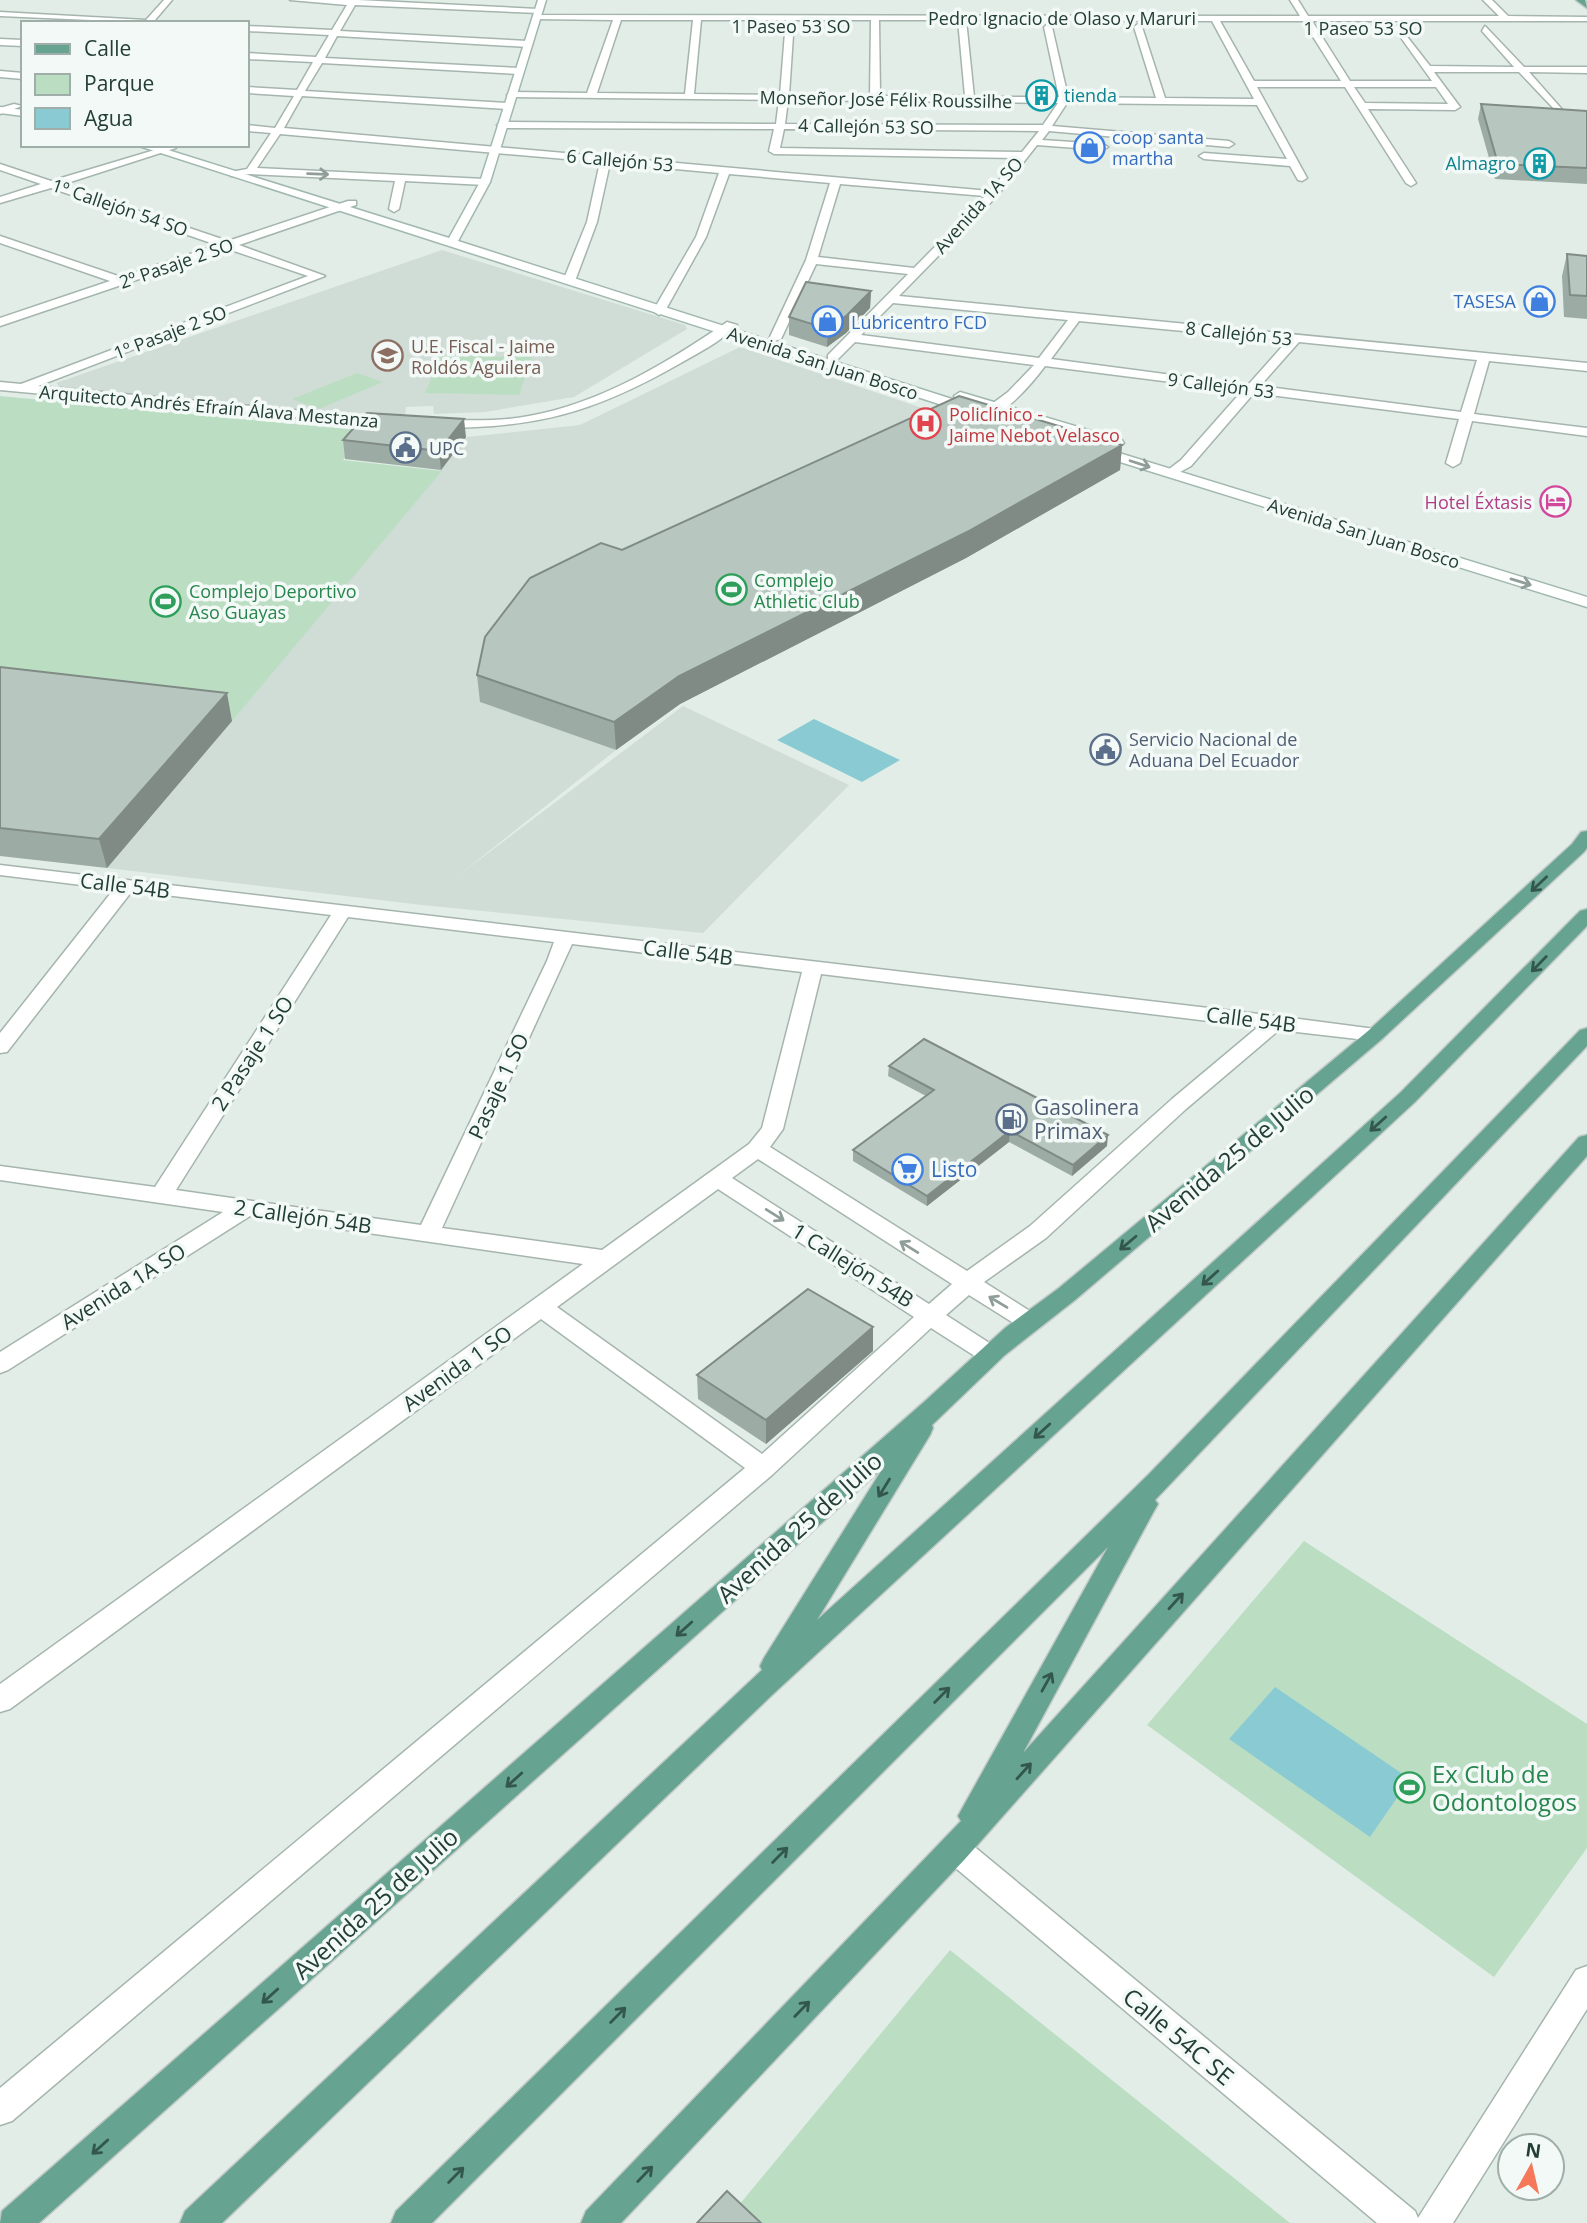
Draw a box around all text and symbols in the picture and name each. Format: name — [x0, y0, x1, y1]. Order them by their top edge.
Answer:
street label: Pedro Ignacio de Olaso y Maruri — [928, 6, 1196, 30]
street label: 1 Paseo 53 SO — [731, 14, 851, 38]
street label: 1 Paseo 53 SO — [1303, 16, 1423, 40]
legend — [21, 21, 248, 147]
text: Calle — [84, 34, 131, 62]
text: Parque — [84, 69, 154, 97]
building icon: tienda — [1024, 78, 1058, 112]
place label: tienda — [1064, 83, 1117, 107]
street label: Monseñor José Félix Roussilhe — [759, 85, 1013, 113]
text: Agua — [84, 104, 133, 132]
street label: 4 Callejón 53 SO — [798, 113, 934, 139]
place label: coop santa martha — [1112, 125, 1204, 170]
shop icon: coop santa martha — [1072, 130, 1106, 164]
street label: 6 Callejón 53 — [566, 143, 674, 177]
building icon: Almagro — [1522, 146, 1556, 180]
place label: Almagro — [1445, 151, 1516, 175]
street label: Avenida 1A SO — [928, 152, 1028, 258]
one-way arrow — [307, 167, 330, 180]
street label: 1º Callejón 54 SO — [49, 172, 191, 242]
street label: 2º Pasaje 2 SO — [116, 232, 236, 294]
shop icon: TASESA — [1522, 284, 1556, 318]
place label: TASESA — [1454, 289, 1517, 313]
street label: 1º Pasaje 2 SO — [110, 299, 230, 365]
shop icon: Lubricentro FCD — [811, 305, 845, 339]
place label: Lubricentro FCD — [851, 310, 987, 334]
street label: 8 Callejón 53 — [1184, 315, 1294, 351]
street label: Avenida San Juan Bosco — [724, 321, 922, 405]
place label: U.E. Fiscal - Jaime Roldós Aguilera — [411, 334, 555, 379]
school or university icon: U.E. Fiscal - Jaime Roldós Aguilera — [371, 339, 405, 373]
street label: 9 Callejón 53 — [1166, 367, 1276, 403]
street label: Arquitecto Andrés Efraín Álava Mestanza — [38, 379, 380, 433]
place label: Policlínico - Jaime Nebot Velasco — [947, 402, 1120, 447]
hospital icon: Policlínico - Jaime Nebot Velasco — [909, 407, 943, 441]
public building icon: UPC — [389, 431, 423, 465]
place label: UPC — [429, 436, 464, 460]
one-way arrow — [1129, 458, 1151, 471]
hotel icon: Hotel Éxtasis — [1538, 485, 1572, 519]
place label: Hotel Éxtasis — [1425, 490, 1532, 514]
street label: Avenida San Juan Bosco — [1265, 492, 1463, 574]
place label: Complejo Athletic Club — [754, 568, 860, 613]
sports icon: Complejo Athletic Club — [714, 573, 748, 607]
one-way arrow — [1510, 576, 1532, 589]
place label: Complejo Deportivo Aso Guayas — [189, 579, 357, 624]
sports icon: Complejo Deportivo Aso Guayas — [149, 584, 183, 618]
place label: Servicio Nacional de Aduana Del Ecuador — [1129, 727, 1300, 772]
public building icon: Servicio Nacional de Aduana Del Ecuador — [1089, 732, 1123, 766]
street label: Calle 54B — [78, 866, 172, 904]
one-way arrow — [1531, 876, 1548, 893]
street label: Calle 54B — [641, 933, 735, 971]
one-way arrow — [1531, 955, 1548, 972]
street label: 2 Pasaje 1 SO — [204, 990, 300, 1116]
street label: Calle 54B — [1204, 1000, 1298, 1038]
street label: Pasaje 1 SO — [461, 1028, 535, 1144]
street label: Avenida 25 de Julio — [1137, 1077, 1321, 1239]
place label: Gasolinera Primax — [1034, 1093, 1139, 1145]
fuel station icon: Gasolinera Primax — [994, 1102, 1028, 1136]
one-way arrow — [1370, 1116, 1387, 1133]
supermarket icon: Listo — [891, 1152, 925, 1186]
place label: Listo — [931, 1155, 977, 1183]
street label: 2 Callejón 54B — [232, 1192, 374, 1240]
one-way arrow — [764, 1209, 784, 1223]
street label: 1 Callejón 54B — [787, 1216, 919, 1314]
one-way arrow — [1119, 1235, 1137, 1251]
street label: Avenida 1A SO — [55, 1236, 191, 1336]
one-way arrow — [900, 1239, 920, 1253]
one-way arrow — [1202, 1269, 1219, 1286]
one-way arrow — [988, 1295, 1008, 1309]
street label: Avenida 1 SO — [397, 1319, 517, 1417]
one-way arrow — [1033, 1423, 1051, 1439]
street label: Avenida 25 de Julio — [709, 1444, 889, 1610]
one-way arrow — [877, 1477, 891, 1497]
one-way arrow — [1168, 1593, 1184, 1611]
one-way arrow — [676, 1621, 693, 1638]
one-way arrow — [1040, 1672, 1054, 1692]
one-way arrow — [933, 1687, 950, 1704]
place label: Ex Club de Odontologos — [1432, 1757, 1577, 1818]
one-way arrow — [1016, 1762, 1032, 1780]
sports icon: Ex Club de Odontologos — [1392, 1770, 1426, 1804]
one-way arrow — [505, 1772, 523, 1788]
street label: Avenida 25 de Julio — [285, 1820, 465, 1986]
one-way arrow — [771, 1847, 788, 1864]
street label: Calle 54C SE — [1116, 1980, 1242, 2092]
one-way arrow — [261, 1988, 279, 2004]
one-way arrow — [794, 2001, 811, 2018]
one-way arrow — [609, 2007, 626, 2024]
north arrow — [1496, 2132, 1566, 2202]
text: N — [1524, 2136, 1543, 2164]
one-way arrow — [91, 2139, 109, 2155]
one-way arrow — [637, 2165, 654, 2182]
one-way arrow — [448, 2167, 465, 2184]

